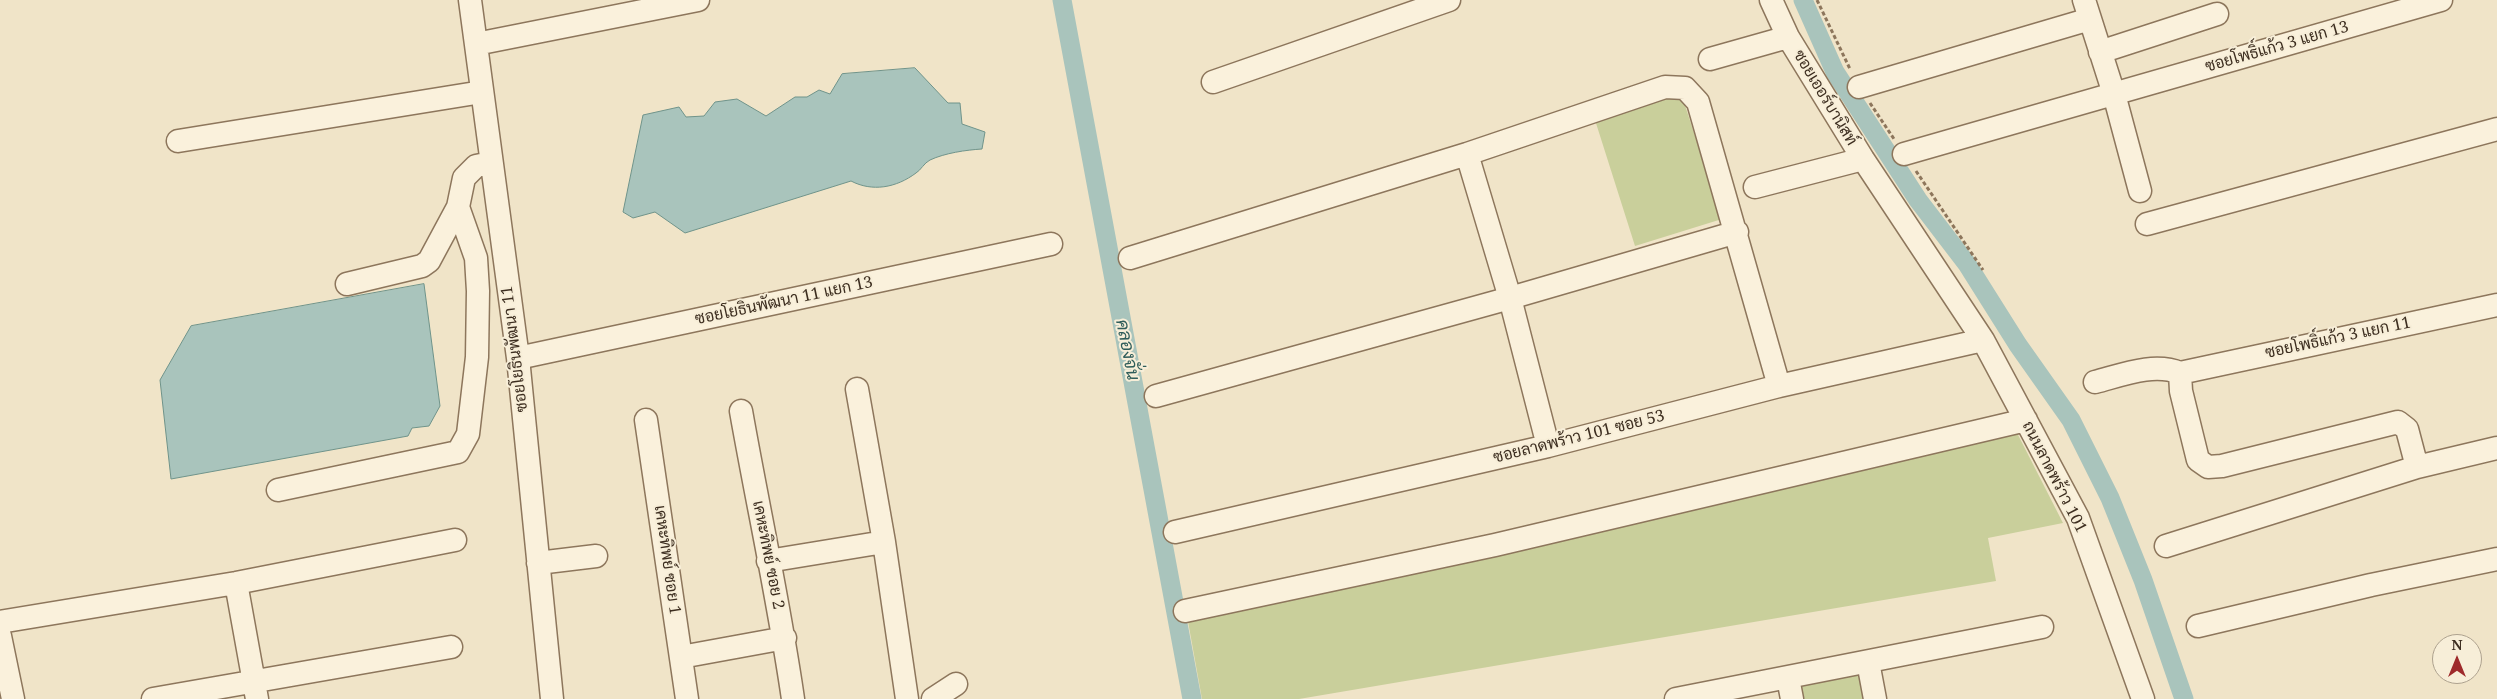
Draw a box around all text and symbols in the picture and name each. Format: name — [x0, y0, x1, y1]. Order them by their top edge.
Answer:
street label: ซอยโพธิ์แก้ว 3 แยก 13 — [2203, 17, 2351, 77]
street label: ซอยเออร์บานิสท์ — [1789, 47, 1861, 149]
street label: ซอยโยธินพัฒนา 11 แยก 13 — [693, 273, 875, 329]
street label: ซอยโยธินพัฒนา 11 — [498, 285, 532, 413]
street label: ซอยโพธิ์แก้ว 3 แยก 11 — [2263, 313, 2413, 363]
water label: คลองจั่น — [1111, 318, 1143, 382]
street label: ซอยลาดพร้าว 101 ซอย 53 — [1491, 406, 1667, 468]
street label: ถนนลาดพร้าว 101 — [2018, 418, 2090, 536]
street label: เคหะทิพย์ ซอย 2 — [748, 499, 788, 611]
street label: เคหะทิพย์ ซอย 1 — [650, 504, 684, 616]
north arrow — [2432, 634, 2482, 684]
text: N — [2451, 635, 2463, 654]

